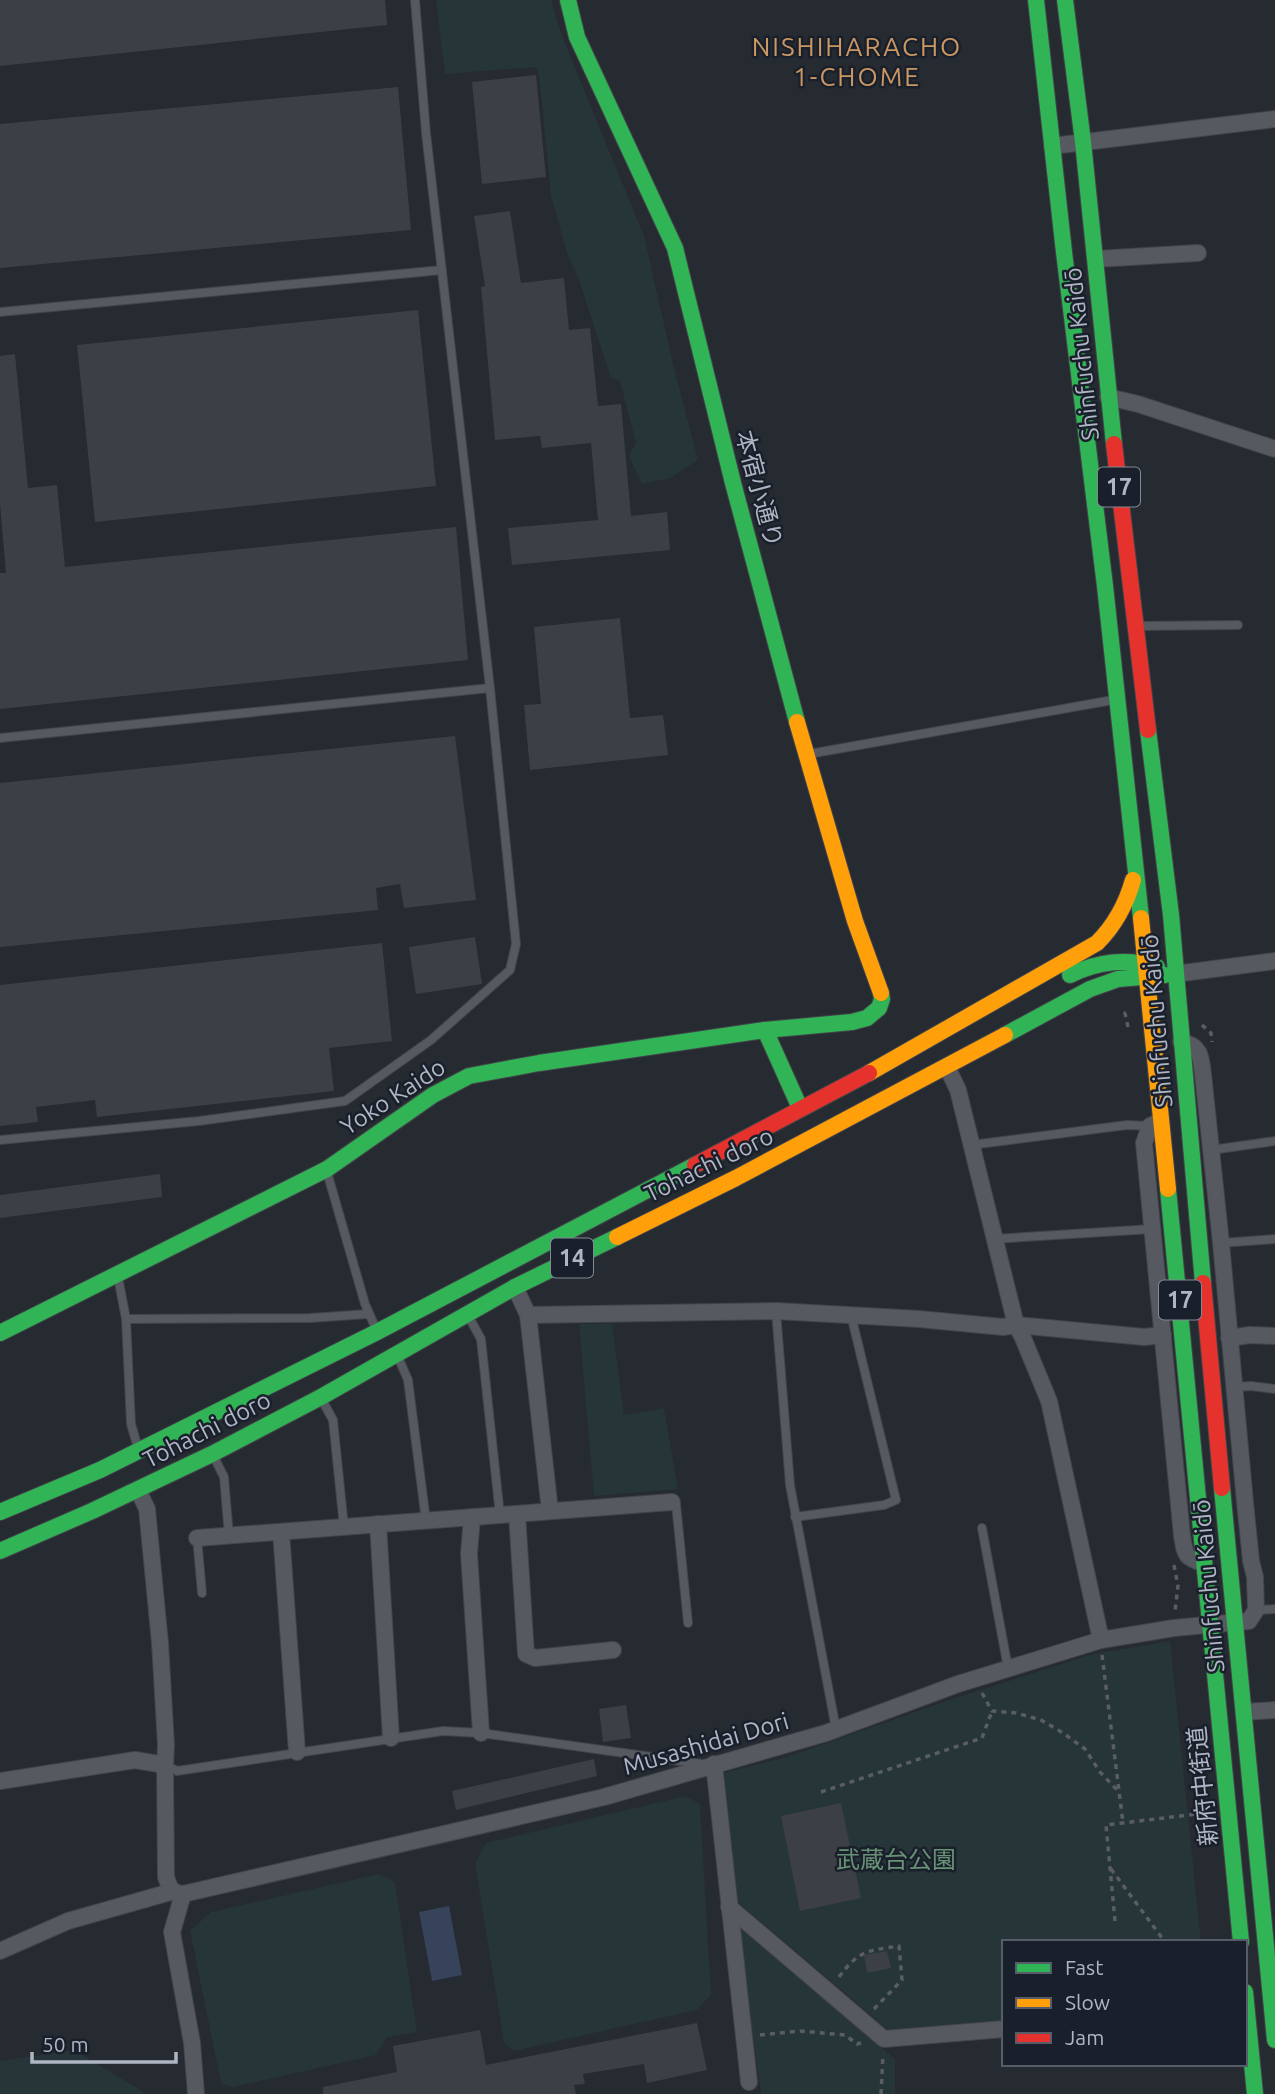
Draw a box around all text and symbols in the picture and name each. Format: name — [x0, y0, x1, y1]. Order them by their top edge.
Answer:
district label: NISHIHARACHO 1-CHOME — [752, 32, 962, 91]
street label: Shinfuchu Kaidō — [1059, 266, 1104, 442]
street label: 本宿小通り — [731, 427, 788, 550]
road number: 17 — [1098, 467, 1140, 506]
street label: Shinfuchu Kaidō — [1135, 933, 1178, 1109]
street label: Yoko Kaido — [336, 1053, 450, 1140]
street label: Tohachi doro — [640, 1122, 777, 1207]
road number: 14 — [551, 1238, 593, 1278]
road number: 17 — [1159, 1280, 1201, 1320]
street label: Tohachi doro — [138, 1386, 275, 1473]
street label: Shinfuchu Kaidō — [1187, 1498, 1230, 1674]
street label: Musashidai Dori — [620, 1707, 792, 1780]
street label: 新府中街道 — [1183, 1725, 1222, 1847]
park label: 武蔵台公園 — [836, 1846, 956, 1873]
legend — [1002, 1940, 1247, 2066]
text: Fast — [1065, 1955, 1103, 1979]
text: Slow — [1065, 1990, 1110, 2014]
scale bar — [32, 2021, 175, 2064]
text: Jam — [1065, 2025, 1104, 2049]
text: 50 m — [42, 2032, 89, 2056]

